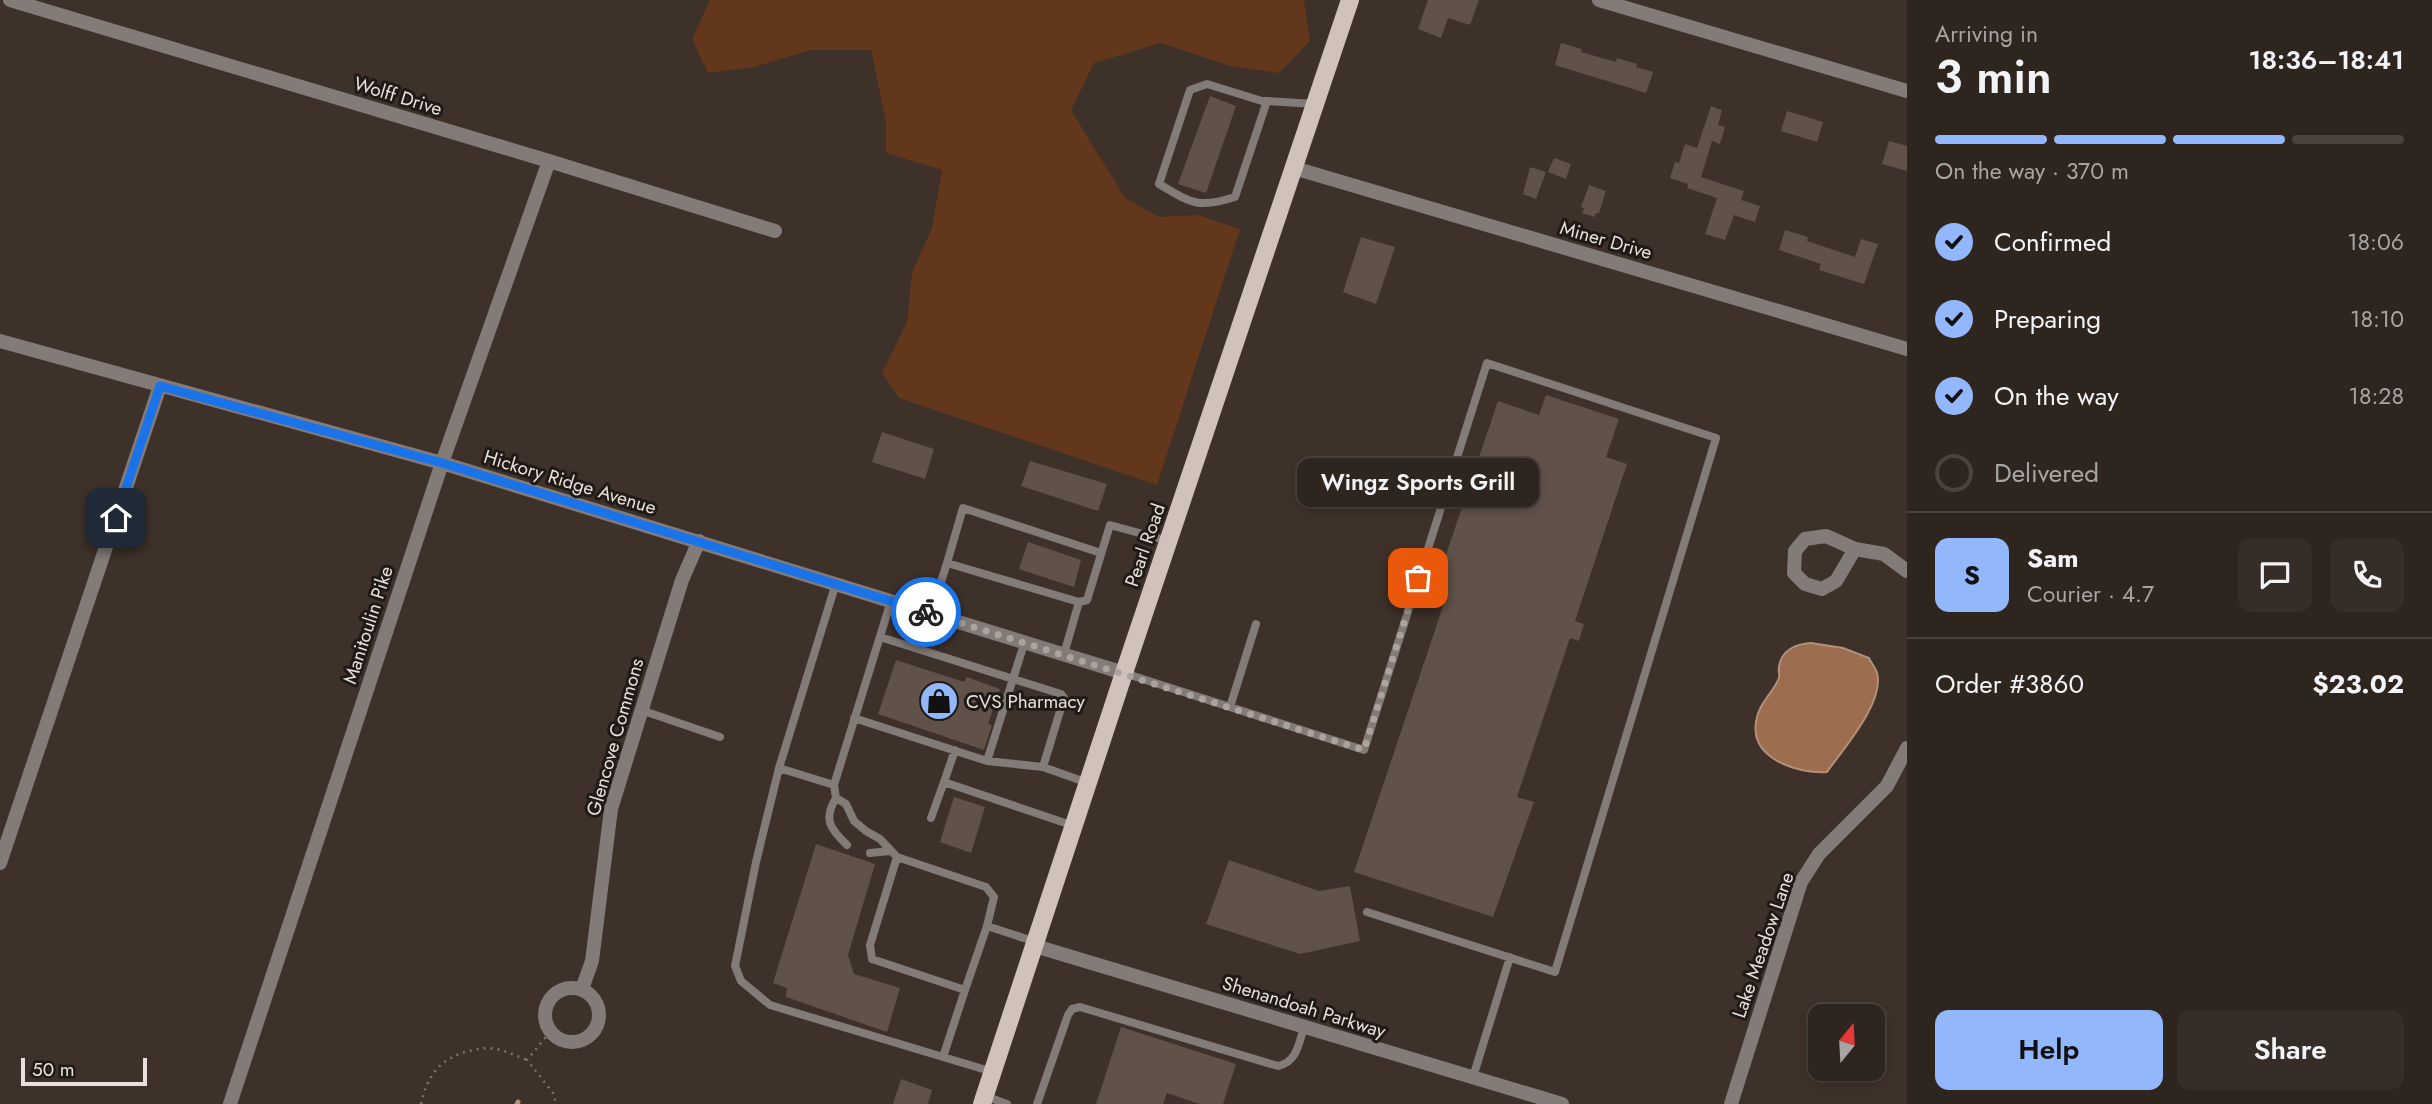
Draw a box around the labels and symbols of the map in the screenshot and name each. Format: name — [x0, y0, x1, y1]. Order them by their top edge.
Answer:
street label: Wolff Drive — [351, 70, 446, 122]
street label: Miner Drive — [1557, 214, 1655, 266]
street label: Hickory Ridge Avenue — [480, 443, 660, 521]
callout: Wingz Sports Grill — [1297, 459, 1539, 508]
pin — [86, 488, 146, 548]
street label: Pearl Road — [1118, 500, 1172, 590]
pin — [1388, 548, 1448, 608]
street label: Manitoulin Pike — [336, 562, 400, 687]
courier — [891, 577, 961, 647]
street label: Glencove Commons — [580, 655, 650, 819]
shop icon: CVS Pharmacy — [918, 680, 960, 722]
place label: CVS Pharmacy — [966, 688, 1085, 715]
street label: Lake Meadow Lane — [1725, 868, 1801, 1022]
street label: Shenandoah Parkway — [1219, 969, 1390, 1045]
north arrow — [1808, 1004, 1885, 1082]
scale bar — [21, 1055, 147, 1087]

